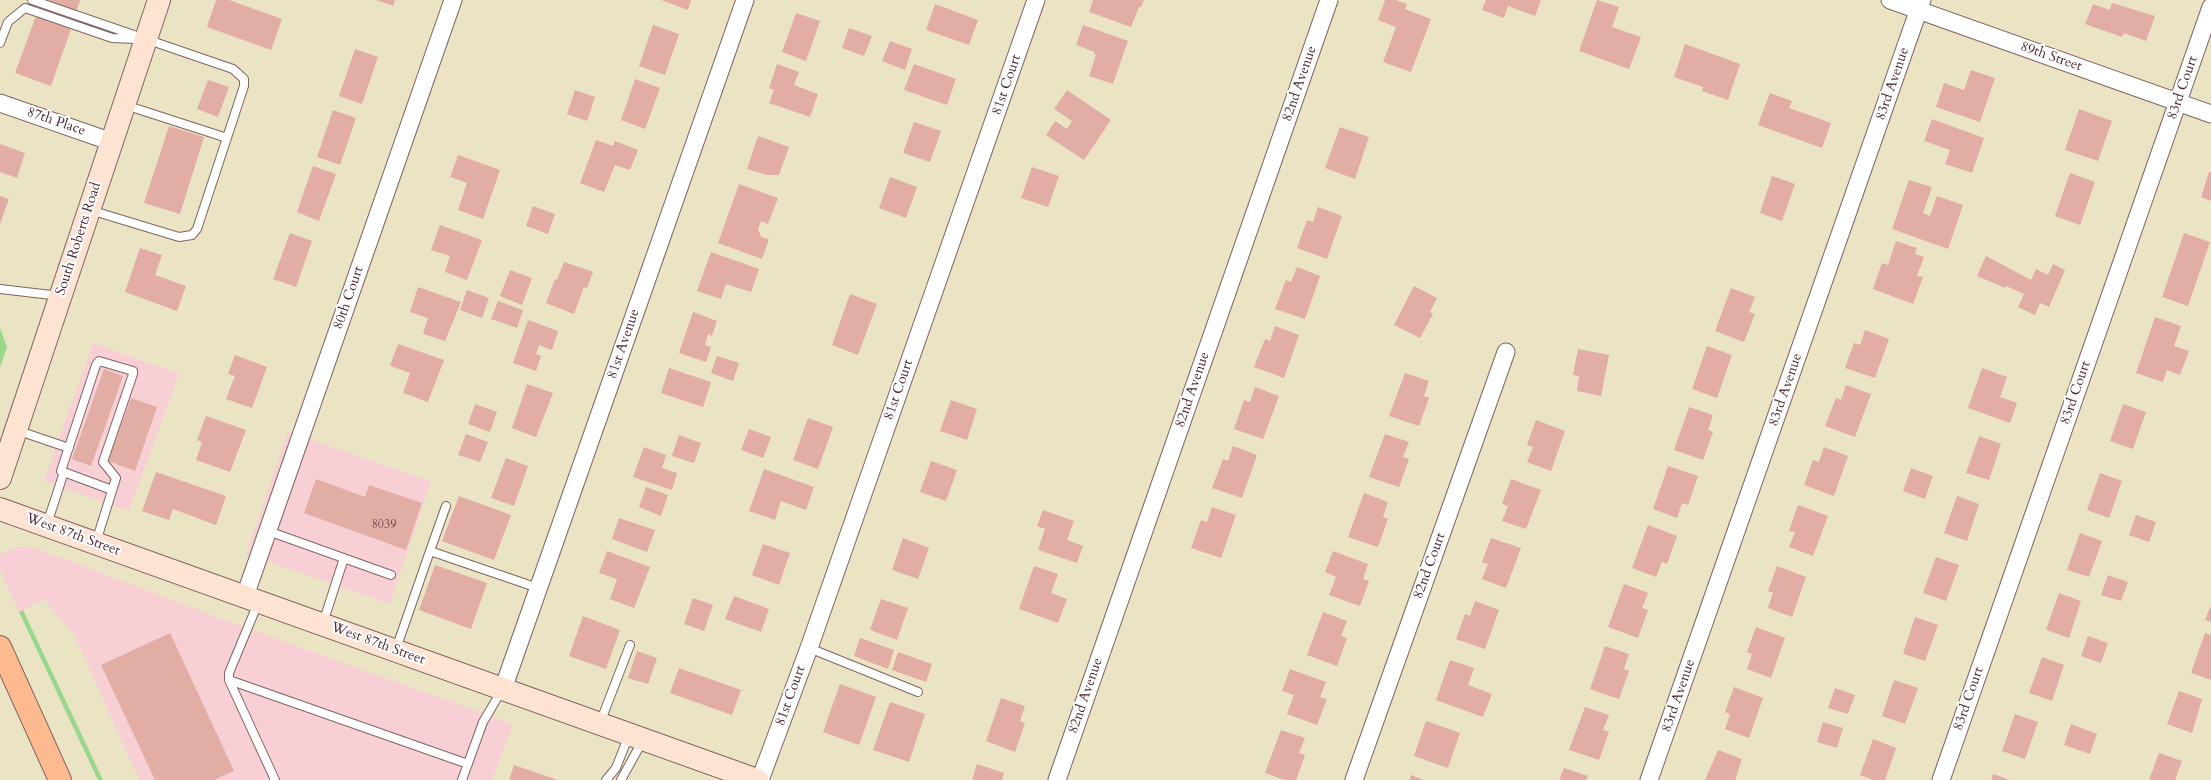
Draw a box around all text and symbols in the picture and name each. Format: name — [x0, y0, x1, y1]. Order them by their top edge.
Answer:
street label: 89th Street — [2018, 39, 2084, 75]
street label: 82nd Avenue — [1279, 44, 1321, 124]
street label: 83rd Avenue — [1873, 45, 1913, 123]
street label: 81st Court — [989, 53, 1025, 117]
street label: 83rd Court — [2164, 54, 2202, 122]
street label: 87th Place — [25, 104, 87, 140]
street label: South Roberts Road — [53, 180, 105, 298]
street label: 80th Court — [330, 264, 368, 332]
street label: 81st Avenue — [604, 307, 644, 381]
street label: 82nd Avenue — [1172, 350, 1214, 430]
street label: 83rd Avenue — [1766, 351, 1806, 429]
street label: 81st Court — [881, 358, 917, 422]
street label: 83rd Court — [2057, 359, 2095, 427]
street label: West 87th Street — [24, 510, 122, 560]
house number: 8039 — [372, 518, 396, 532]
street label: 82nd Court — [1410, 531, 1450, 601]
street label: West 87th Street — [329, 619, 427, 669]
street label: 82nd Avenue — [1065, 656, 1107, 736]
street label: 83rd Avenue — [1659, 657, 1699, 735]
street label: 81st Court — [772, 664, 810, 728]
street label: 83rd Court — [1950, 665, 1988, 733]

